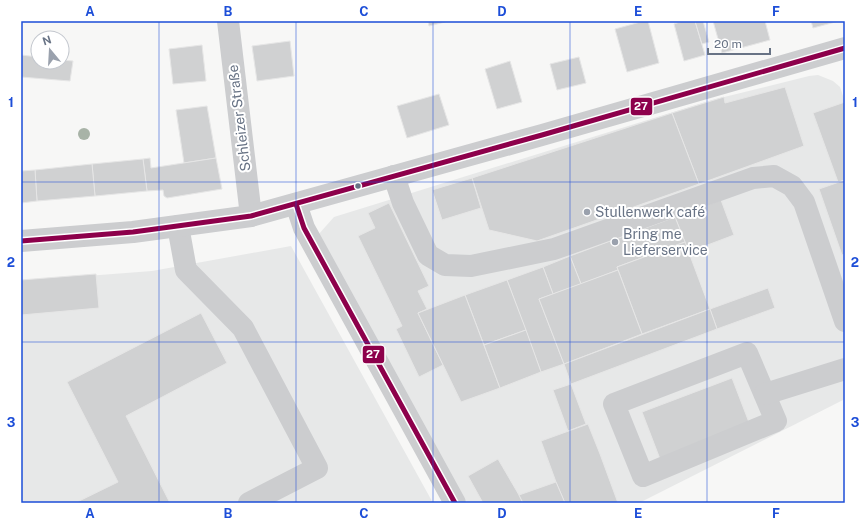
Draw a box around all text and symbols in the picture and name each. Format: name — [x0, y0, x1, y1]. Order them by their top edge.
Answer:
text: A — [85, 4, 95, 19]
text: B — [224, 4, 233, 19]
text: C — [359, 4, 369, 19]
text: D — [497, 4, 507, 19]
text: E — [634, 4, 642, 19]
text: F — [772, 4, 780, 19]
north arrow — [30, 30, 70, 70]
scale bar — [708, 30, 770, 56]
text: N — [41, 33, 53, 48]
text: 20 m — [714, 37, 742, 51]
street label: Schleizer Straße — [225, 64, 253, 172]
text: 1 — [8, 95, 14, 110]
text: 1 — [852, 95, 858, 110]
line badge: 27 — [630, 97, 653, 116]
text: 27 — [634, 100, 648, 112]
unlabelled marker — [353, 181, 363, 191]
place label: Stullenwerk café — [595, 204, 705, 220]
marker: Stullenwerk café — [582, 207, 592, 217]
place label: Bring me Lieferservice — [623, 226, 708, 258]
marker: Bring me Lieferservice — [610, 237, 620, 247]
text: 2 — [7, 255, 15, 270]
text: 2 — [851, 255, 859, 270]
line badge: 27 — [362, 345, 385, 364]
text: 27 — [366, 348, 380, 360]
text: 3 — [7, 415, 16, 430]
text: 3 — [851, 415, 860, 430]
text: A — [85, 506, 95, 521]
text: B — [224, 506, 233, 521]
text: C — [359, 506, 369, 521]
text: D — [497, 506, 507, 521]
text: E — [634, 506, 642, 521]
text: F — [772, 506, 780, 521]

